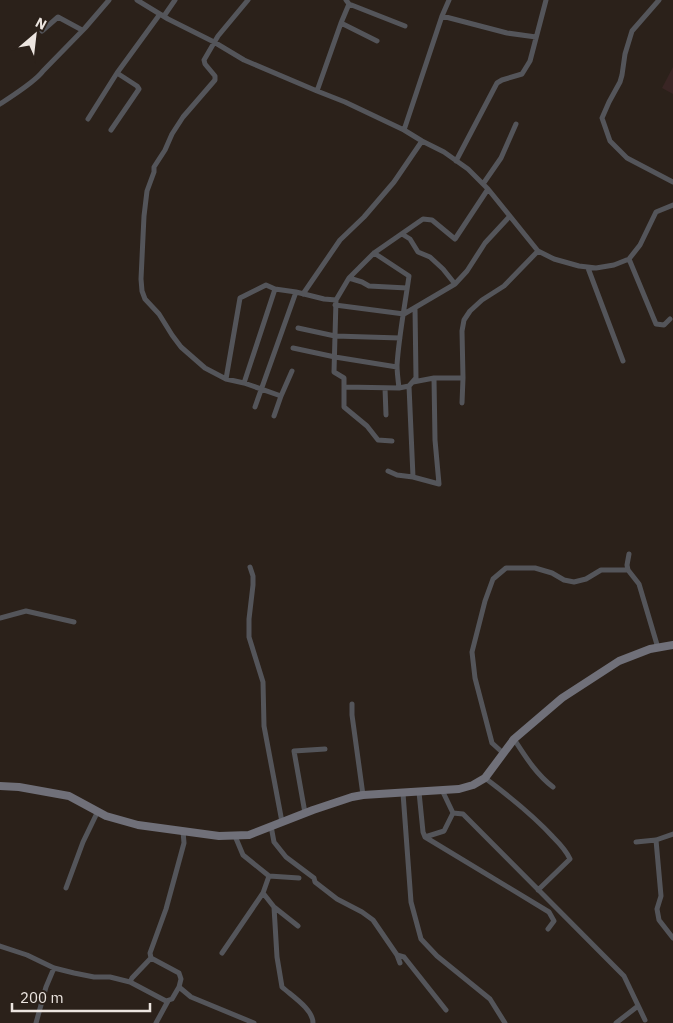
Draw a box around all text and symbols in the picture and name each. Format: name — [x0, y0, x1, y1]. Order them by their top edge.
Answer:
north arrow — [10, 10, 60, 60]
text: N — [32, 13, 50, 34]
scale bar — [12, 980, 150, 1012]
text: 200 m — [20, 988, 64, 1007]

